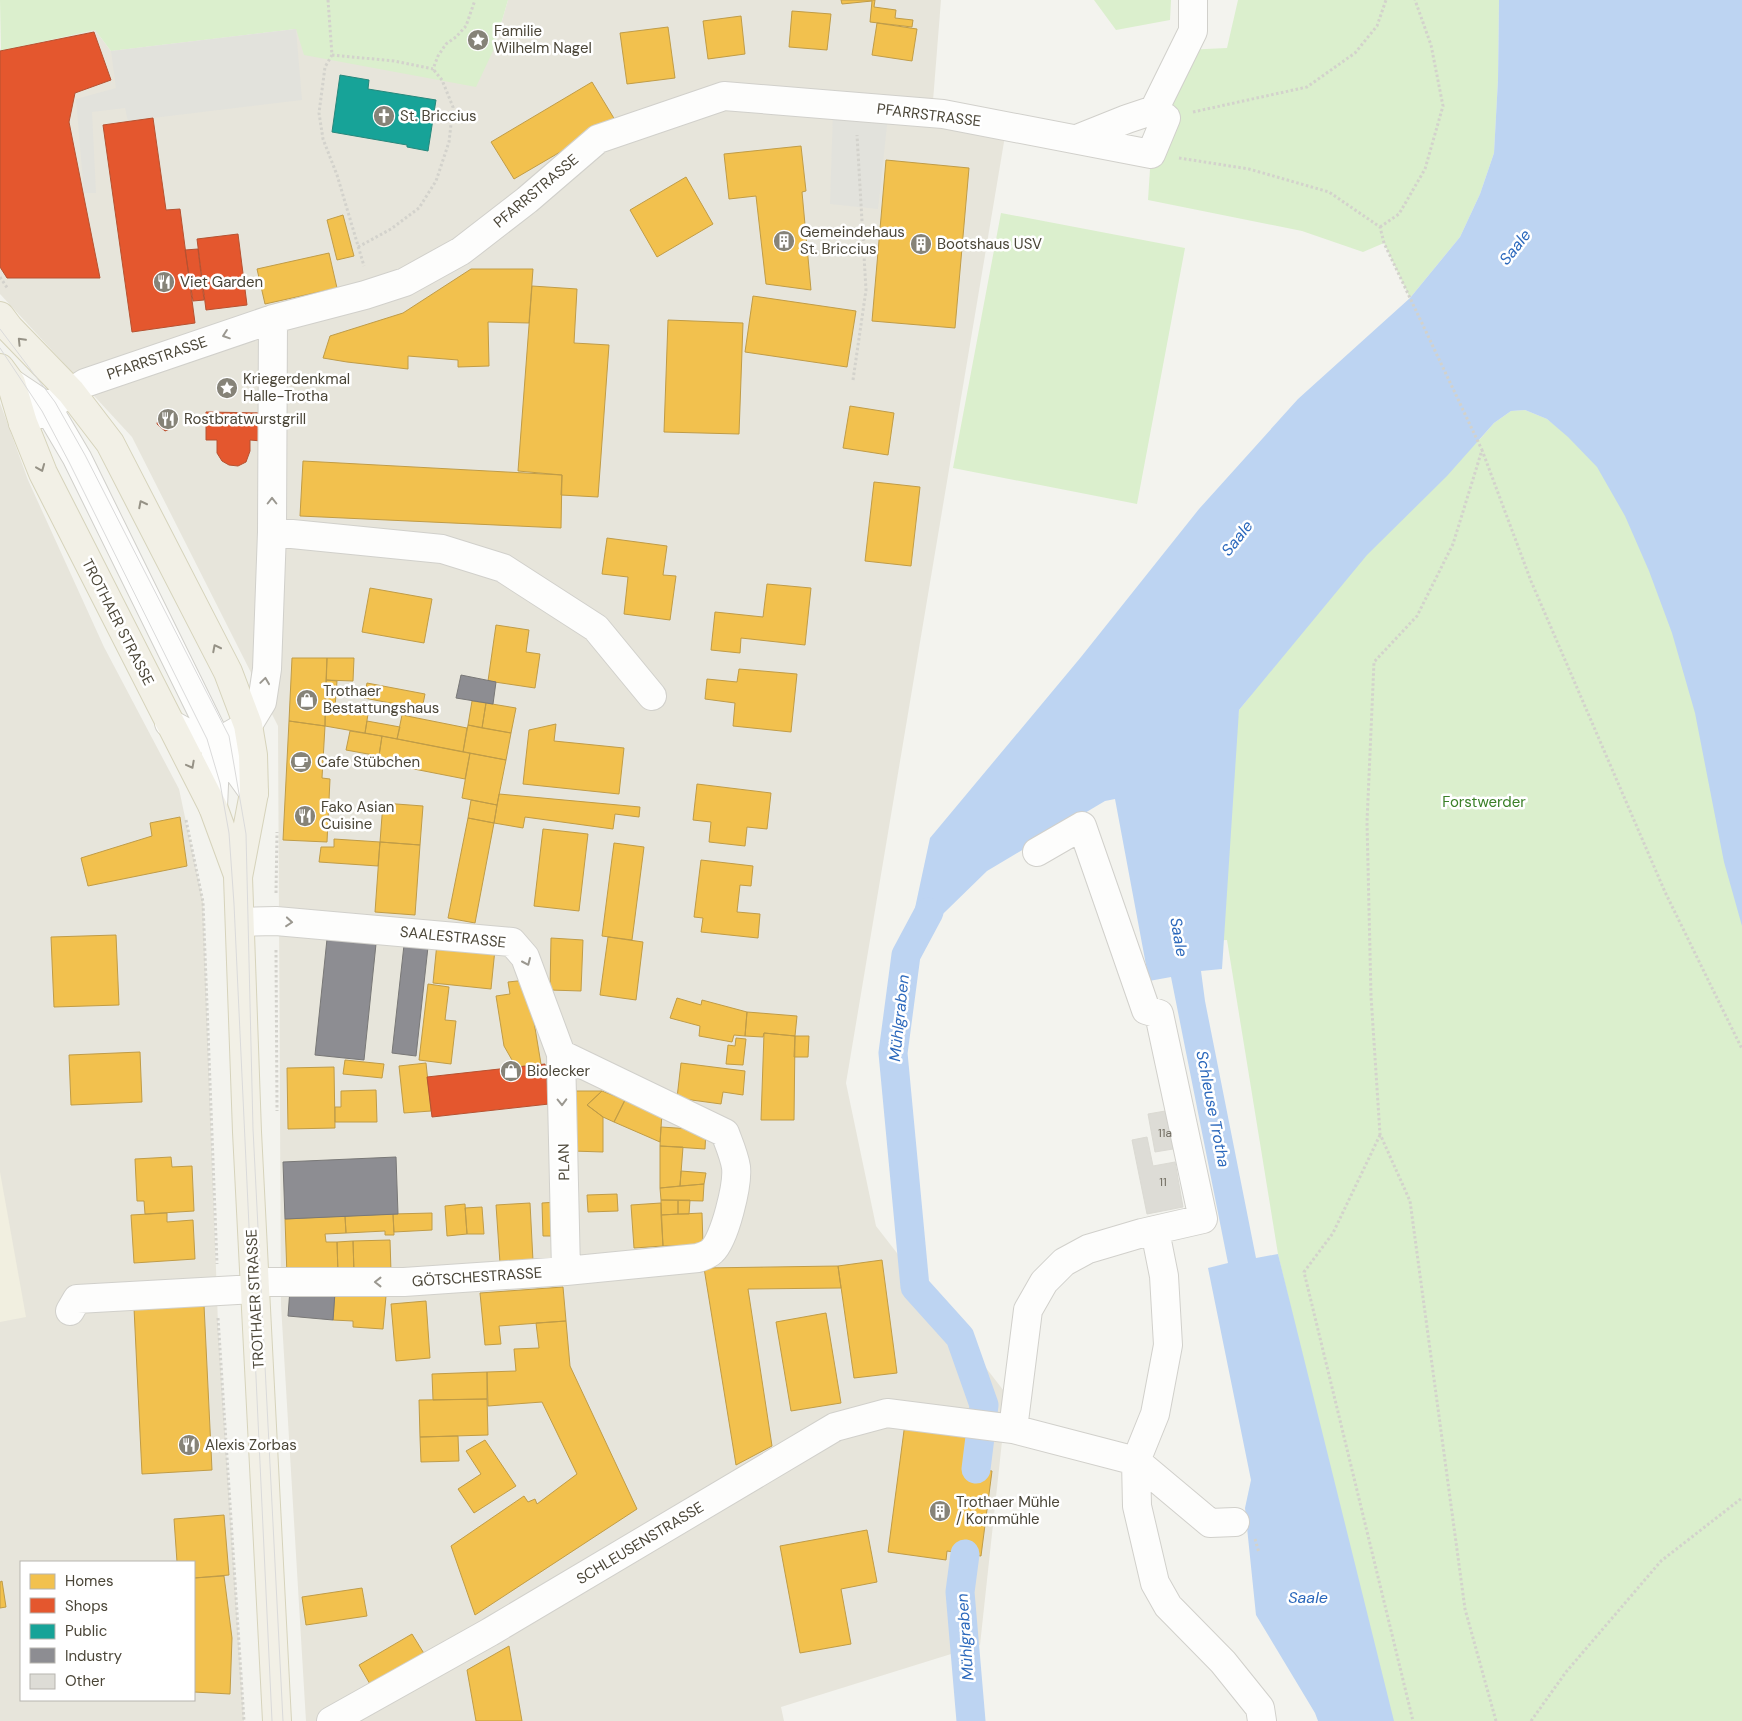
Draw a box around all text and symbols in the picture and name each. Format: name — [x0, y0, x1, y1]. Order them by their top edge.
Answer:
place label: Familie Wilhelm Nagel — [494, 21, 592, 58]
place icon: Familie Wilhelm Nagel — [466, 28, 490, 52]
street label: PFARRSTRASSE — [876, 99, 982, 131]
church icon: St. Briccius — [372, 104, 396, 128]
place label: St. Briccius — [400, 106, 477, 126]
street label: PFARRSTRASSE — [489, 150, 583, 232]
place label: Gemeindehaus St. Briccius — [800, 222, 905, 259]
water label: Saale — [1495, 225, 1535, 269]
building icon: Gemeindehaus St. Briccius — [772, 229, 796, 253]
building icon: Bootshaus USV — [909, 232, 933, 256]
place label: Bootshaus USV — [937, 234, 1042, 254]
restaurant icon: Viet Garden — [152, 270, 176, 294]
place label: Viet Garden — [180, 272, 263, 292]
one-way arrow — [223, 329, 231, 339]
street label: PFARRSTRASSE — [104, 331, 210, 385]
one-way arrow — [18, 338, 27, 347]
place label: Kriegerdenkmal Halle-Trotha — [243, 369, 350, 406]
place icon: Kriegerdenkmal Halle-Trotha — [215, 376, 239, 400]
restaurant icon: Rostbratwurstgrill — [156, 407, 180, 431]
place label: Rostbratwurstgrill — [184, 409, 306, 429]
one-way arrow — [35, 463, 45, 472]
one-way arrow — [267, 497, 277, 505]
one-way arrow — [138, 500, 148, 509]
water label: Saale — [1217, 516, 1257, 560]
street label: TROTHAER STRASSE — [77, 555, 159, 689]
one-way arrow — [212, 644, 222, 653]
one-way arrow — [259, 677, 270, 685]
place label: Trothaer Bestattungshaus — [323, 681, 439, 718]
shop icon: Trothaer Bestattungshaus — [295, 688, 319, 712]
cafe icon: Cafe Stübchen — [289, 750, 313, 774]
place label: Cafe Stübchen — [317, 752, 420, 772]
one-way arrow — [185, 759, 195, 768]
park label: Forstwerder — [1442, 792, 1526, 812]
place label: Fako Asian Cuisine — [321, 797, 394, 834]
restaurant icon: Fako Asian Cuisine — [293, 804, 317, 828]
one-way arrow — [285, 916, 293, 927]
water label: Saale — [1165, 916, 1193, 958]
street label: SAALESTRASSE — [399, 921, 507, 953]
one-way arrow — [520, 957, 531, 966]
water label: Mühlgraben — [884, 973, 914, 1063]
water label: Schleuse Trotha — [1191, 1049, 1235, 1169]
shop icon: Biolecker — [499, 1059, 523, 1083]
place label: Biolecker — [527, 1061, 591, 1081]
one-way arrow — [557, 1099, 568, 1107]
house number: 11a — [1158, 1125, 1172, 1141]
street label: PLAN — [554, 1143, 574, 1181]
house number: 11 — [1159, 1174, 1167, 1190]
street label: TROTHAER STRASSE — [241, 1229, 269, 1369]
street label: GÖTSCHESTRASSE — [411, 1262, 543, 1292]
one-way arrow — [374, 1277, 382, 1287]
restaurant icon: Alexis Zorbas — [177, 1433, 201, 1457]
place label: Alexis Zorbas — [205, 1435, 297, 1455]
place label: Trothaer Mühle / Kornmühle — [956, 1492, 1060, 1529]
street label: SCHLEUSENSTRASSE — [573, 1497, 707, 1589]
building icon: Trothaer Mühle / Kornmühle — [928, 1499, 952, 1523]
legend — [20, 1561, 195, 1701]
text: Homes — [65, 1571, 114, 1591]
water label: Saale — [1288, 1587, 1328, 1608]
water label: Mühlgraben — [951, 1593, 979, 1681]
text: Shops — [65, 1596, 108, 1616]
text: Public — [65, 1621, 107, 1641]
text: Industry — [65, 1646, 123, 1666]
text: Other — [65, 1671, 106, 1691]

